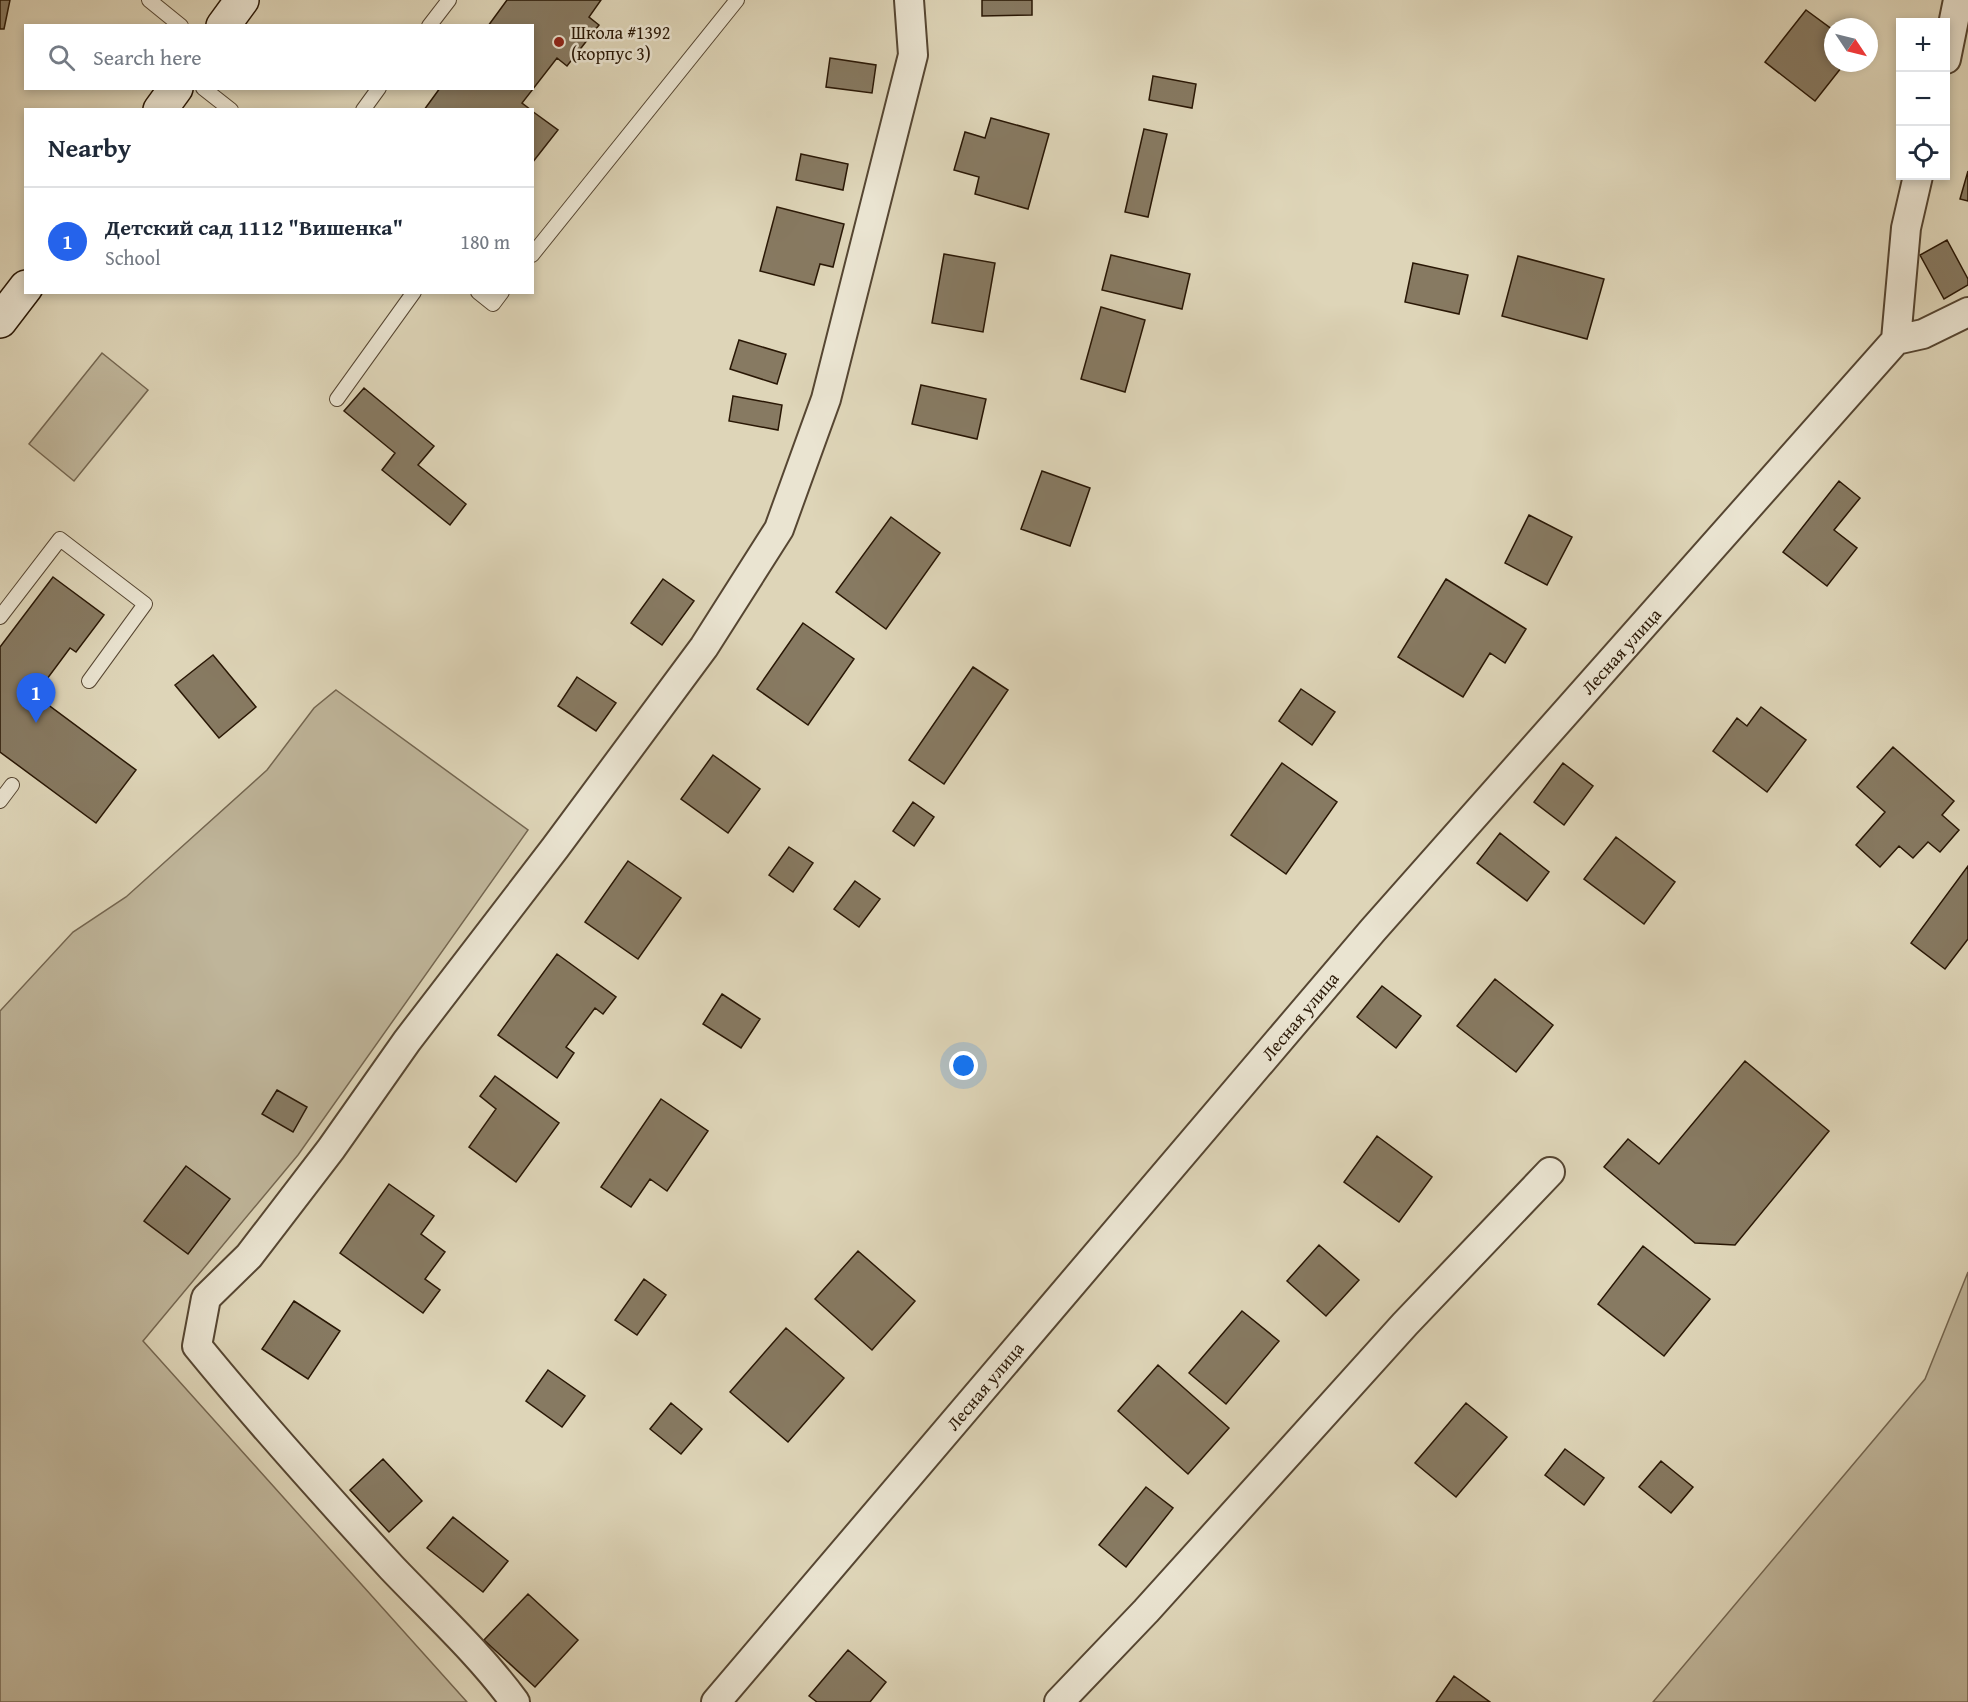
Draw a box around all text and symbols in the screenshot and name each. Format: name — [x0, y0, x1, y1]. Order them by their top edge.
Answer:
north arrow — [1824, 18, 1878, 72]
map controls — [1896, 18, 1950, 180]
button: + — [1896, 18, 1950, 72]
place label: Школа #1392 (корпус 3) — [571, 19, 670, 67]
search box — [24, 24, 534, 90]
marker: Школа #1392 (корпус 3) — [552, 35, 566, 49]
icon: search — [45, 41, 78, 74]
text: Search here — [93, 41, 202, 73]
button: − — [1896, 72, 1950, 126]
button: locate — [1896, 126, 1950, 180]
text: Nearby — [48, 128, 131, 167]
text: Детский сад 1112 "Вишенка" — [105, 211, 403, 243]
text: 1 — [62, 227, 73, 256]
text: 180 m — [460, 227, 510, 256]
text: School — [105, 243, 161, 272]
street label: Лесная улица — [1575, 601, 1668, 700]
pin: 1 — [16, 674, 56, 723]
street label: Лесная улица — [1255, 965, 1345, 1066]
your location — [949, 1051, 978, 1080]
street label: Лесная улица — [940, 1335, 1030, 1436]

